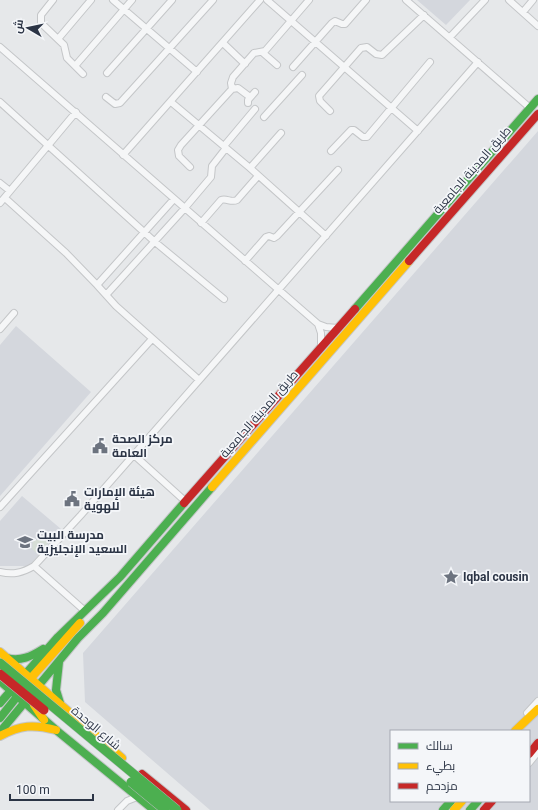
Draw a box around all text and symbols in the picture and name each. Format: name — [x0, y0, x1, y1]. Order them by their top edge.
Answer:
north arrow — [8, 8, 48, 48]
text: ش — [11, 19, 26, 35]
street label: طريق المدينة الجامعية — [430, 123, 514, 217]
street label: طريق المدينة الجامعية — [217, 367, 301, 461]
place label: مركز الصحة العامة — [112, 432, 173, 460]
public building icon: مركز الصحة العامة — [91, 437, 109, 455]
place label: هيئة الإمارات للهوية — [84, 485, 155, 514]
public building icon: هيئة الإمارات للهوية — [63, 490, 81, 508]
place label: مدرسة البيت السعيد الإنجليزية — [37, 528, 127, 557]
school or university icon: مدرسة البيت السعيد الإنجليزية — [16, 533, 34, 551]
place icon: Iqbal cousin — [442, 568, 460, 586]
place label: Iqbal cousin — [463, 570, 529, 584]
street label: شارع الوحدة — [68, 703, 123, 753]
legend — [390, 730, 530, 802]
text: سالك — [426, 739, 453, 753]
text: بطيء — [426, 759, 455, 776]
scale bar — [10, 776, 93, 802]
text: مزدحم — [426, 779, 458, 794]
text: 100 m — [16, 783, 50, 797]

